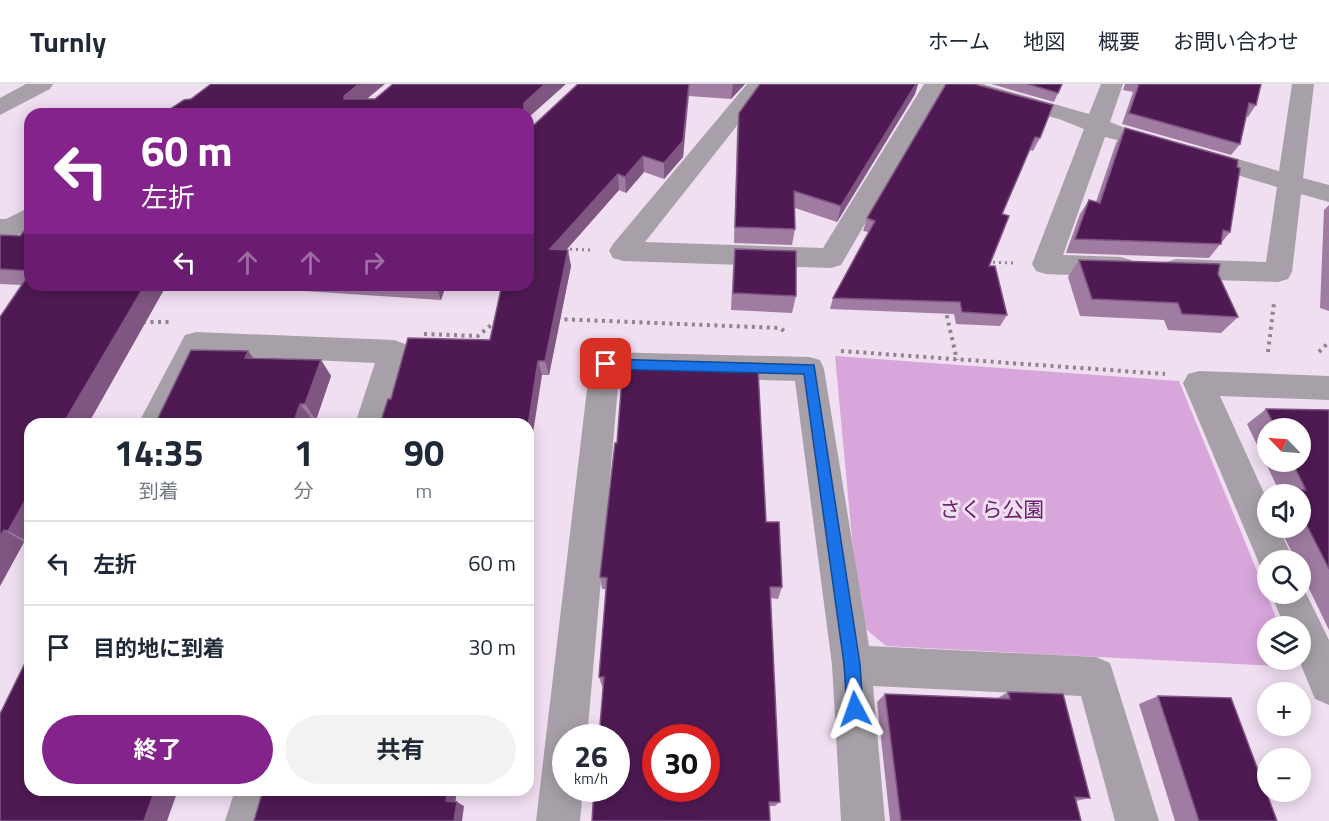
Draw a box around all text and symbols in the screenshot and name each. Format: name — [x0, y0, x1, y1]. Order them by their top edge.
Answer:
text: Turnly — [30, 20, 106, 63]
text: ホーム — [928, 25, 990, 57]
text: 地図 — [1023, 25, 1065, 57]
text: 概要 — [1098, 25, 1140, 57]
text: お問い合わせ — [1173, 25, 1299, 57]
text: 60 m — [141, 118, 233, 182]
icon: left — [42, 132, 120, 210]
text: 左折 — [141, 176, 195, 217]
icon: left — [168, 246, 201, 279]
icon: ahead — [231, 246, 264, 279]
icon: ahead — [294, 246, 327, 279]
icon: right — [357, 246, 390, 279]
pin — [580, 338, 631, 389]
icon: arrive — [589, 347, 622, 380]
north arrow — [1257, 418, 1311, 472]
map controls — [1257, 418, 1311, 802]
text: 14:35 — [114, 425, 204, 480]
text: 1 — [294, 425, 314, 480]
text: 90 — [404, 425, 444, 480]
text: 到着 — [139, 475, 179, 506]
text: 分 — [294, 475, 314, 506]
text: m — [416, 475, 432, 506]
button: sound — [1257, 484, 1311, 538]
park label: さくら公園 — [940, 493, 1045, 525]
text: 60 m — [468, 546, 516, 580]
icon: left — [42, 547, 75, 580]
text: 左折 — [93, 547, 137, 581]
button: search — [1257, 550, 1311, 604]
button: layers — [1257, 616, 1311, 670]
text: 30 m — [468, 630, 516, 664]
icon: arrive — [42, 631, 75, 664]
text: 目的地に到着 — [93, 631, 225, 665]
position arrow — [823, 677, 887, 741]
button: + — [1257, 682, 1311, 736]
button: 終了 — [42, 715, 273, 784]
button: 共有 — [285, 715, 516, 784]
speed limit sign: 30 — [642, 724, 720, 802]
text: 26 — [574, 733, 608, 779]
button: − — [1257, 748, 1311, 802]
text: km/h — [574, 767, 608, 790]

